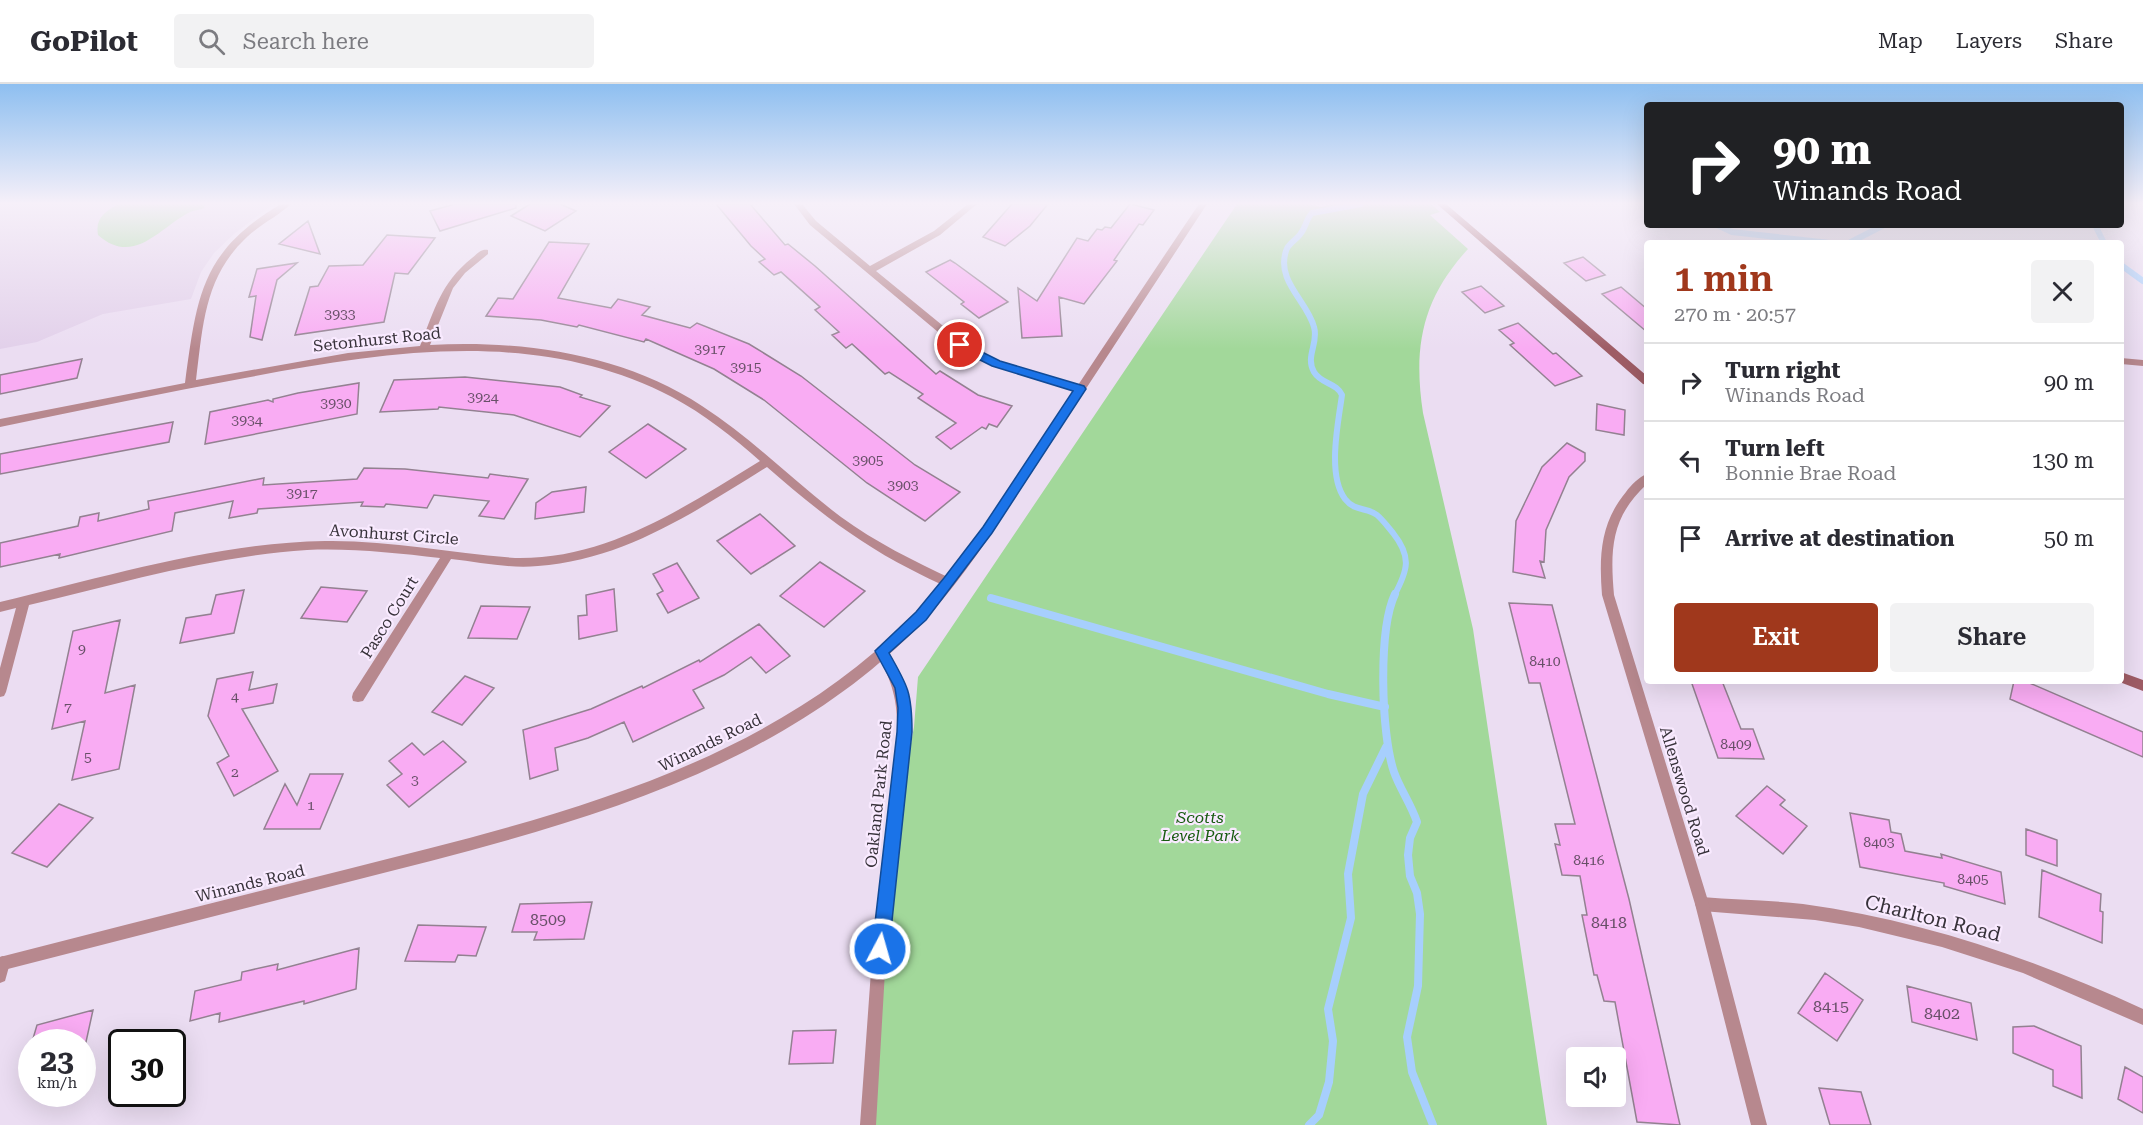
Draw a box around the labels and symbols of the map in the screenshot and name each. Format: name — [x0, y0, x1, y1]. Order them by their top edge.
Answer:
house number: 3933 — [324, 306, 356, 322]
pin — [934, 319, 985, 370]
street label: Setonhurst Road — [312, 323, 442, 356]
house number: 3917 — [694, 341, 726, 357]
house number: 3915 — [730, 359, 762, 375]
house number: 3924 — [467, 389, 499, 405]
house number: 3930 — [320, 395, 352, 411]
house number: 3934 — [231, 412, 263, 428]
house number: 3905 — [852, 452, 884, 468]
house number: 3903 — [887, 477, 919, 493]
house number: 3917 — [286, 485, 318, 501]
street label: Avonhurst Circle — [329, 520, 460, 549]
street label: Pasco Court — [357, 573, 422, 662]
house number: 9 — [78, 641, 86, 657]
house number: 8410 — [1529, 653, 1561, 669]
house number: 4 — [231, 688, 239, 704]
house number: 7 — [64, 699, 72, 715]
street label: Winands Road — [656, 709, 765, 776]
street label: Oakland Park Road — [861, 719, 896, 869]
street label: Allenswood Road — [1656, 724, 1713, 858]
house number: 8409 — [1720, 736, 1752, 752]
house number: 5 — [84, 749, 92, 765]
house number: 2 — [231, 764, 239, 780]
house number: 3 — [411, 772, 419, 788]
house number: 1 — [307, 797, 315, 813]
park label: Scotts Level Park — [1160, 808, 1239, 845]
house number: 8403 — [1863, 834, 1895, 850]
house number: 8416 — [1573, 852, 1605, 868]
street label: Winands Road — [194, 861, 307, 906]
house number: 8405 — [1957, 871, 1989, 887]
street label: Charlton Road — [1863, 890, 2004, 947]
house number: 8509 — [530, 910, 566, 929]
house number: 8418 — [1591, 913, 1627, 932]
position arrow — [848, 917, 912, 981]
house number: 8415 — [1813, 997, 1849, 1016]
house number: 8402 — [1924, 1004, 1960, 1023]
speed limit sign: 30 — [108, 1029, 186, 1107]

